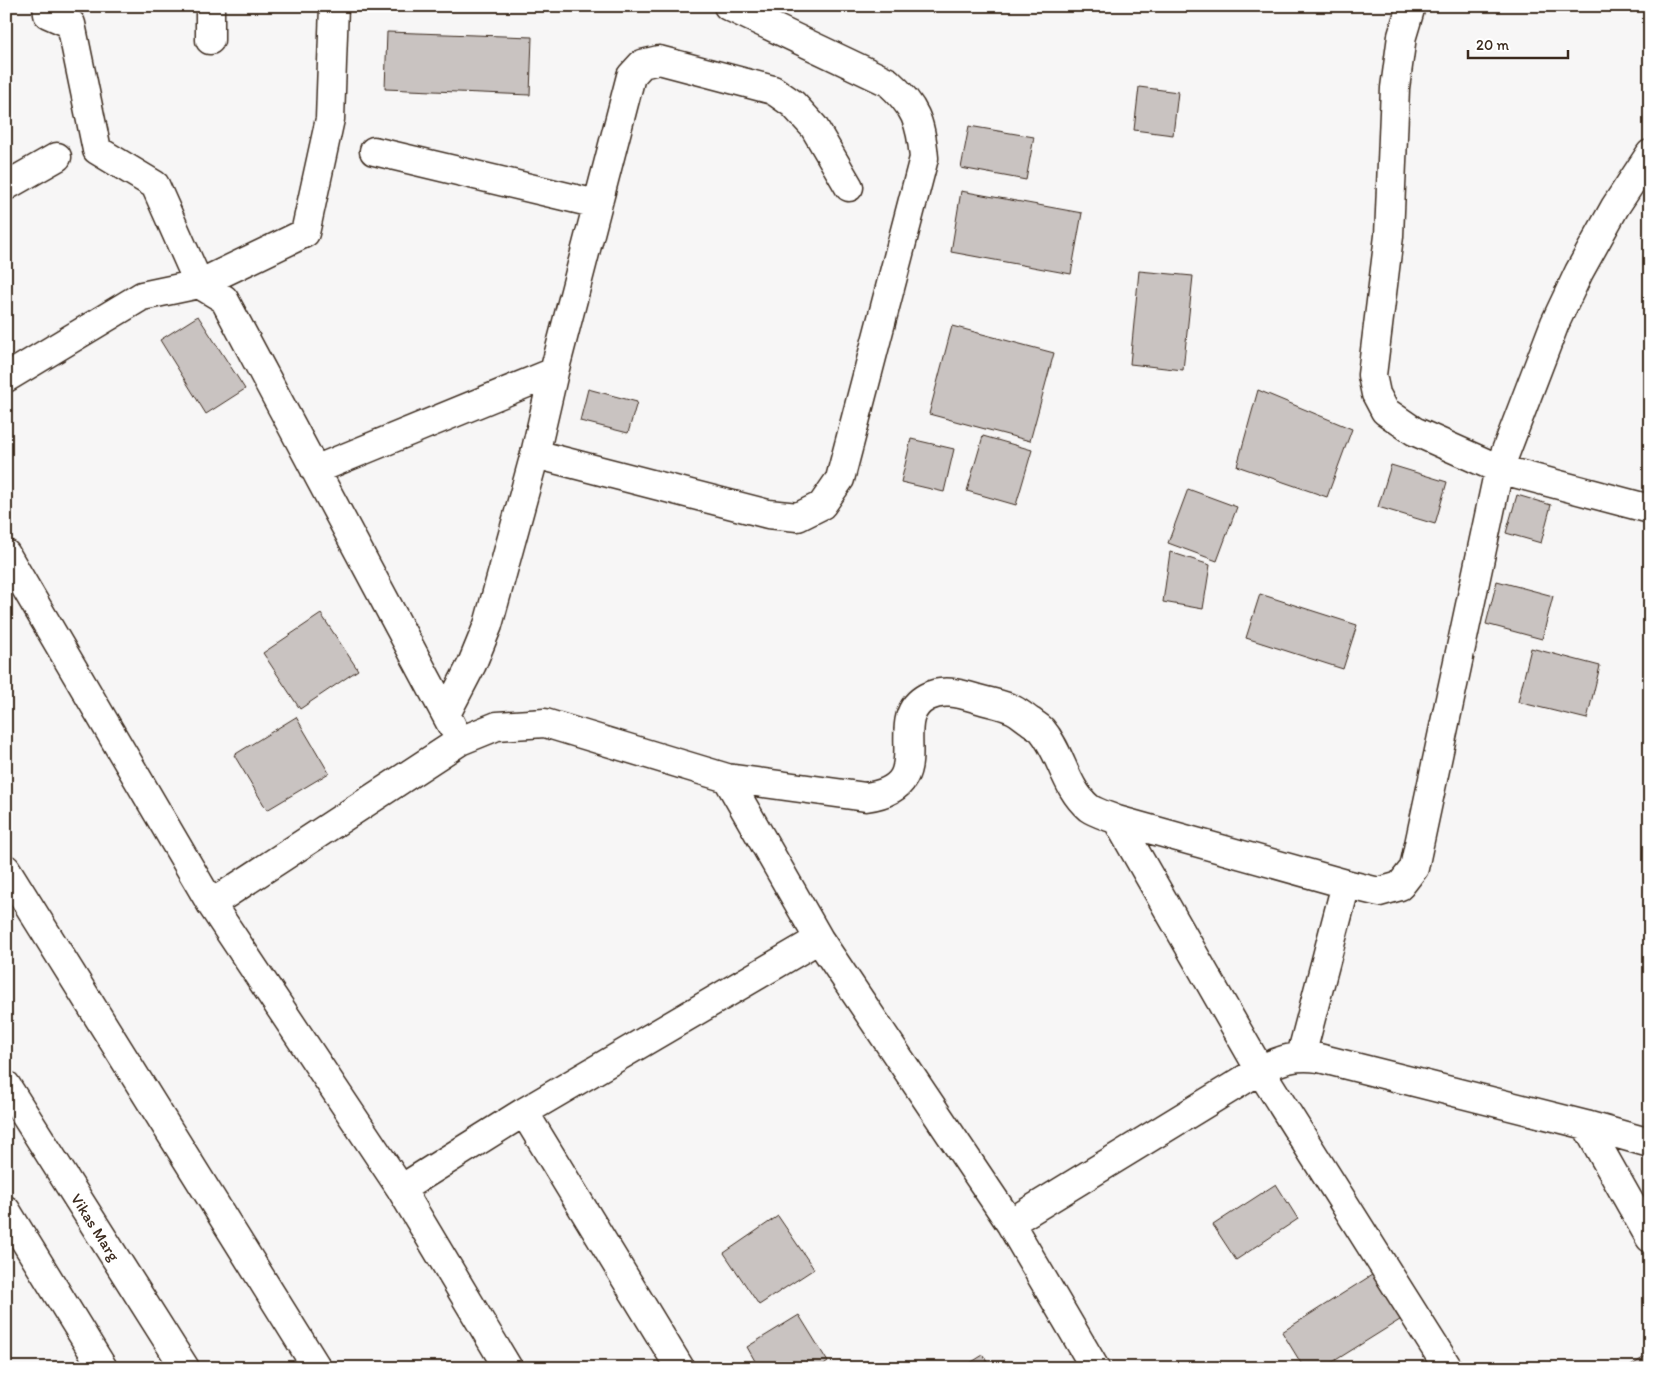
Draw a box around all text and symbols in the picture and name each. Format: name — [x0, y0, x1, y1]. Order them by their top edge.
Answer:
scale bar — [1468, 28, 1568, 60]
text: 20 m — [1476, 36, 1510, 54]
street label: Vikas Marg — [67, 1190, 124, 1265]

